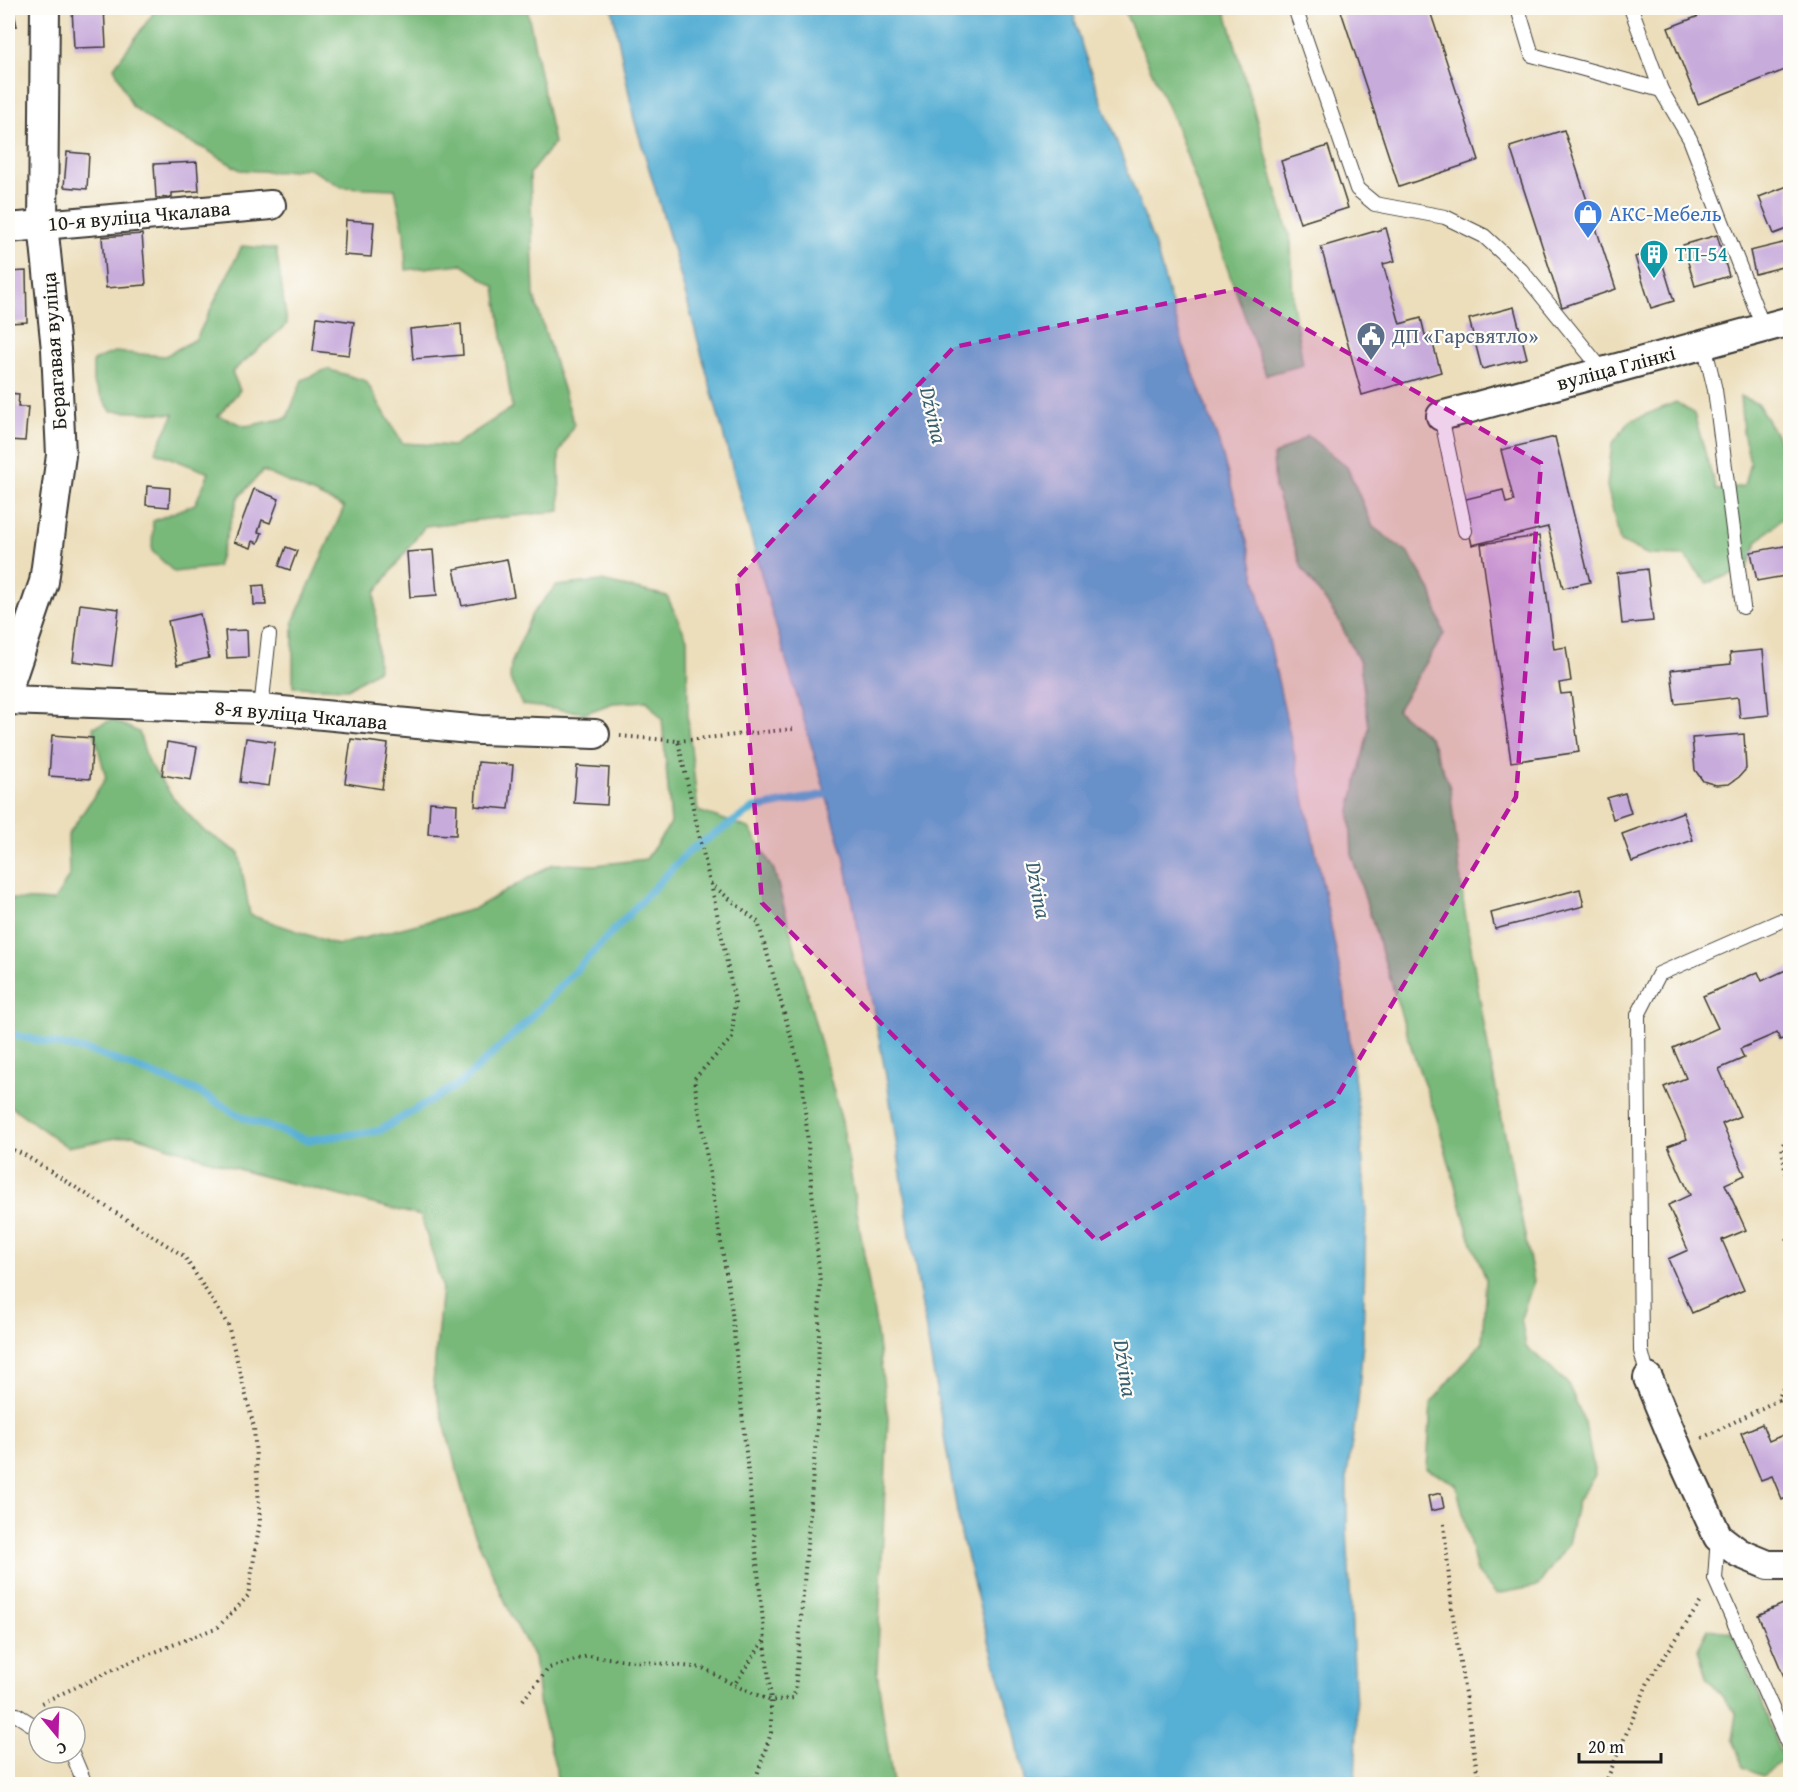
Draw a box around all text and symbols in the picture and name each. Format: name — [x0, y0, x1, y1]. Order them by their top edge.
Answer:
street label: 10-я вуліца Чкалава — [46, 192, 232, 239]
shop icon: АКС-Мебель — [1572, 198, 1604, 240]
place label: АКС-Мебель — [1609, 198, 1722, 229]
building icon: ТП-54 — [1638, 238, 1670, 280]
place label: ТП-54 — [1675, 238, 1728, 269]
street label: Берагавая вуліца — [33, 271, 74, 431]
public building icon: ДП «Гарсвятло» — [1355, 320, 1387, 362]
place label: ДП «Гарсвятло» — [1391, 320, 1539, 351]
street label: вуліца Глінкі — [1553, 337, 1679, 398]
water label: Dźvina — [912, 382, 956, 447]
street label: 8-я вуліца Чкалава — [213, 692, 389, 737]
water label: Dźvina — [1018, 858, 1060, 921]
water label: Dźvina — [1106, 1336, 1146, 1399]
north arrow — [27, 1705, 87, 1765]
scale bar — [1579, 1726, 1662, 1764]
text: 20 m — [1588, 1733, 1624, 1760]
text: С — [54, 1736, 70, 1762]

